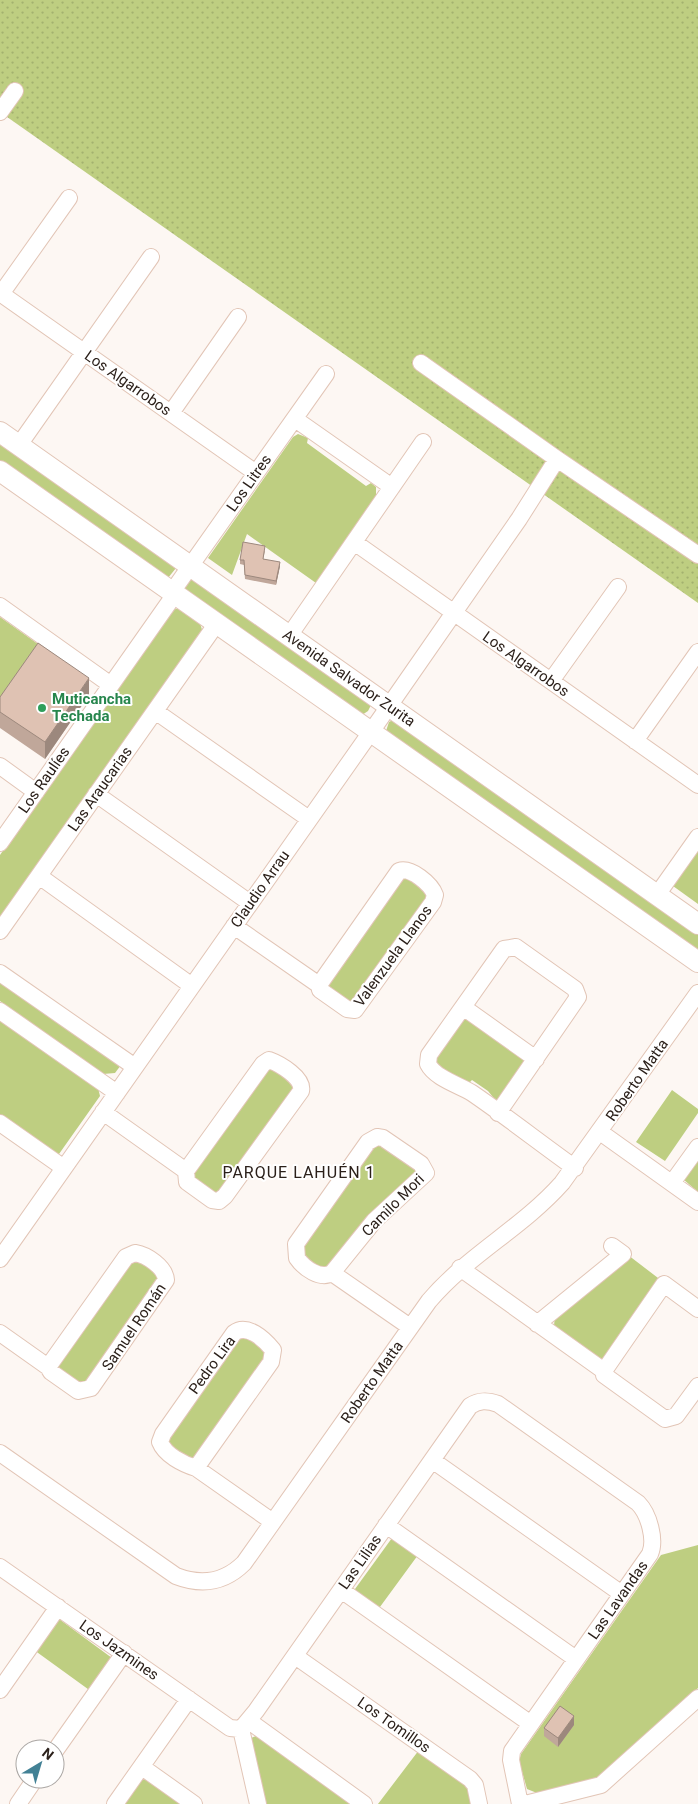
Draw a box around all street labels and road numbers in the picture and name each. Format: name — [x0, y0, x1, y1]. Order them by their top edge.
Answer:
street label: Los Algarrobos — [81, 347, 175, 419]
street label: Los Litres — [223, 451, 275, 515]
street label: Avenida Salvador Zurita — [279, 625, 419, 731]
street label: Los Algarrobos — [479, 628, 573, 700]
street label: Los Raulíes — [15, 743, 73, 817]
street label: Las Araucarias — [64, 743, 136, 835]
street label: Claudio Arrau — [227, 847, 293, 931]
street label: Valenzuela Llanos — [350, 902, 436, 1010]
street label: Roberto Matta — [602, 1036, 672, 1124]
street label: Camilo Mori — [358, 1170, 428, 1240]
street label: Samuel Román — [98, 1280, 170, 1374]
street label: Pedro Lira — [185, 1332, 239, 1398]
street label: Roberto Matta — [337, 1338, 407, 1426]
street label: Las Lilias — [335, 1531, 385, 1593]
street label: Las Lavandas — [584, 1557, 652, 1643]
street label: Los Jazmines — [76, 1616, 162, 1684]
street label: Los Tomillos — [354, 1693, 434, 1757]

